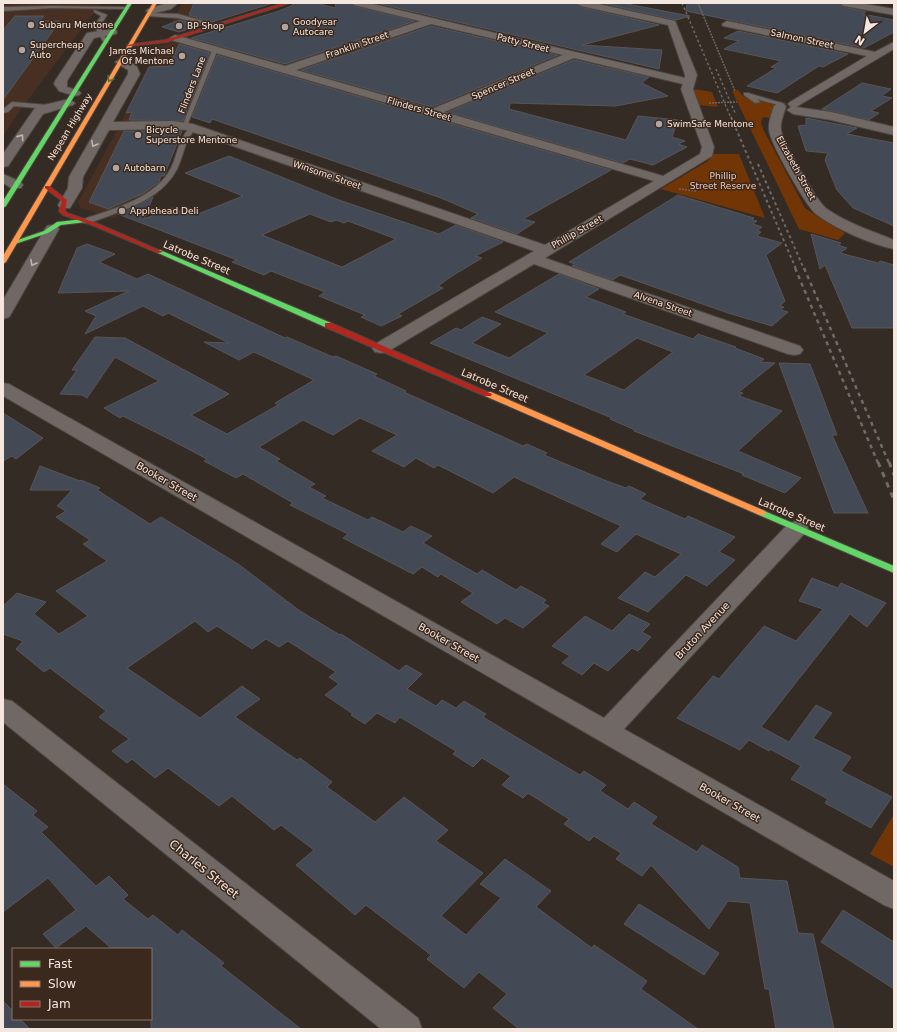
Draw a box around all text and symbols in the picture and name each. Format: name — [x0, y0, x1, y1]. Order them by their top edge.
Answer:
north arrow — [845, 12, 885, 52]
place label: Goodyear Autocare — [293, 17, 337, 37]
marker: Subaru Mentone — [26, 20, 36, 30]
place label: Subaru Mentone — [39, 20, 114, 30]
marker: BP Shop — [174, 21, 184, 31]
place label: BP Shop — [187, 21, 224, 31]
marker: Goodyear Autocare — [280, 22, 290, 32]
street label: Salmon Street — [770, 27, 835, 51]
street label: Franklin Street — [324, 29, 390, 60]
street label: Patty Street — [496, 32, 550, 54]
text: N — [853, 32, 867, 48]
place label: Supercheap Auto — [30, 40, 84, 60]
marker: Supercheap Auto — [17, 45, 27, 55]
place label: James Michael Of Mentone — [109, 46, 174, 66]
marker: James Michael Of Mentone — [177, 51, 187, 61]
street label: Flinders Lane — [177, 55, 208, 115]
street label: Spencer Street — [470, 66, 536, 102]
one-way arrow — [107, 75, 115, 82]
street label: Nepean Highway — [46, 91, 94, 162]
street label: Flinders Street — [386, 95, 452, 123]
marker: SwimSafe Mentone — [654, 119, 664, 129]
place label: SwimSafe Mentone — [667, 119, 754, 129]
place label: Bicycle Superstore Mentone — [146, 125, 238, 145]
marker: Bicycle Superstore Mentone — [133, 130, 143, 140]
one-way arrow — [16, 134, 24, 141]
street label: Elizabeth Street — [774, 134, 818, 202]
one-way arrow — [92, 140, 99, 147]
street label: Winsome Street — [292, 159, 363, 192]
marker: Autobarn — [111, 163, 121, 173]
place label: Autobarn — [124, 163, 165, 173]
park label: Phillip Street Reserve — [690, 171, 757, 191]
marker: Applehead Deli — [117, 206, 127, 216]
place label: Applehead Deli — [130, 206, 198, 216]
street label: Phillip Street — [550, 213, 605, 251]
street label: Latrobe Street — [162, 238, 232, 277]
one-way arrow — [30, 259, 37, 266]
street label: Alvena Street — [633, 289, 694, 319]
street label: Latrobe Street — [460, 366, 530, 405]
street label: Booker Street — [134, 460, 199, 503]
street label: Latrobe Street — [757, 495, 827, 534]
street label: Bruton Avenue — [673, 600, 732, 661]
street label: Booker Street — [416, 621, 481, 664]
street label: Booker Street — [697, 781, 762, 824]
street label: Charles Street — [166, 837, 242, 902]
legend — [12, 948, 152, 1020]
text: Fast — [48, 957, 72, 971]
text: Slow — [48, 977, 76, 991]
text: Jam — [47, 997, 71, 1011]

